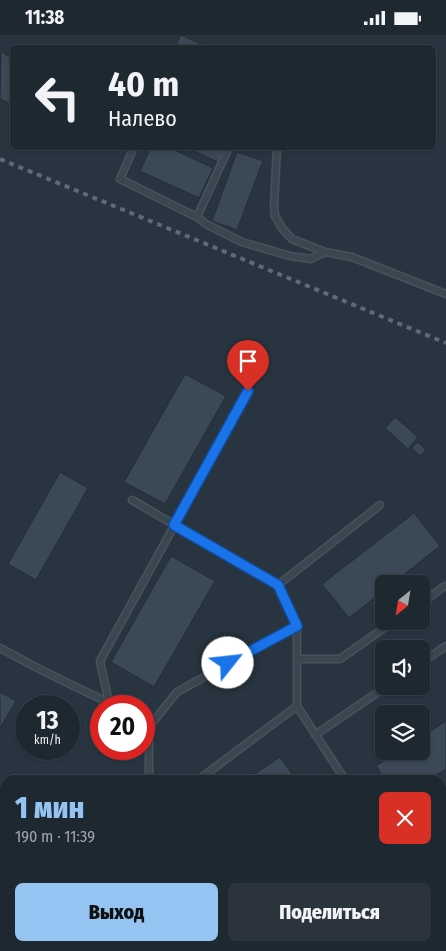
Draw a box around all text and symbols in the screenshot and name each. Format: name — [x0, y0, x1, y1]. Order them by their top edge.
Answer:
text: 11:38 — [25, 6, 64, 29]
text: 40 m — [108, 63, 179, 105]
icon: left — [25, 65, 90, 130]
text: Налево — [108, 105, 177, 132]
pin — [227, 340, 269, 391]
icon: arrive — [234, 347, 262, 375]
north arrow — [375, 575, 430, 630]
map controls — [375, 575, 430, 760]
position arrow — [201, 636, 253, 688]
button: sound — [375, 640, 430, 695]
speed limit sign: 20 — [90, 695, 155, 760]
button: layers — [375, 705, 430, 760]
text: 13 — [36, 706, 59, 736]
text: km/h — [34, 733, 61, 747]
text: 1 мин — [15, 790, 84, 826]
button: close — [379, 792, 431, 844]
text: 190 m · 11:39 — [15, 827, 95, 846]
button: Выход — [15, 883, 218, 941]
button: Поделиться — [228, 883, 431, 941]

